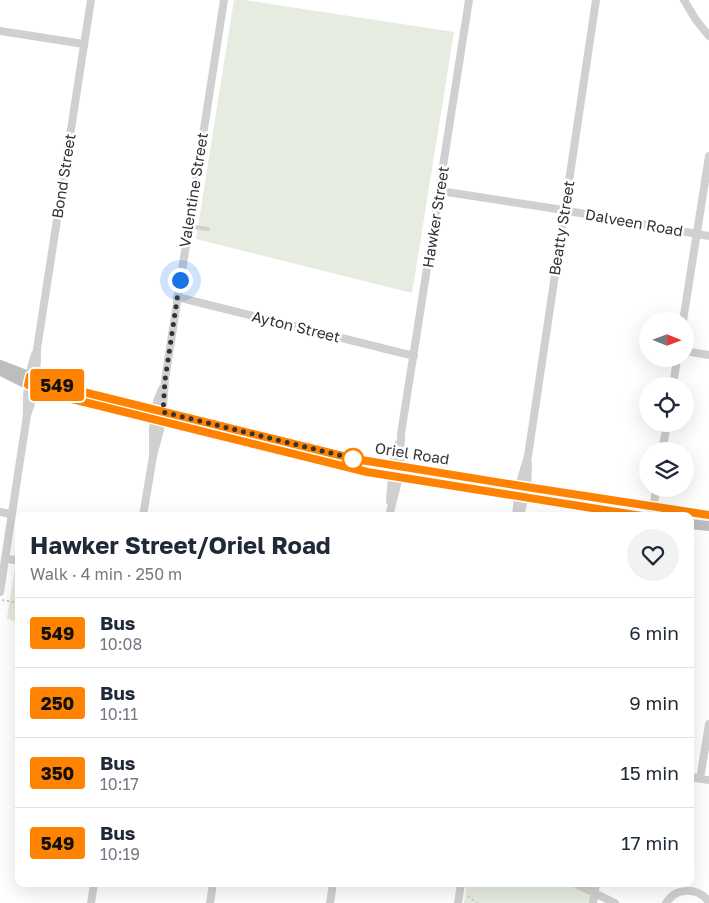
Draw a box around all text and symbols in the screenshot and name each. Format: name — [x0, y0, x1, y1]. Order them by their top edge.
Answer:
street label: Valentine Street — [175, 131, 211, 249]
street label: Bond Street — [47, 132, 79, 220]
street label: Hawker Street — [418, 165, 452, 269]
street label: Beatty Street — [545, 179, 577, 277]
street label: Dalveen Road — [584, 205, 684, 239]
your location — [168, 268, 193, 293]
street label: Ayton Street — [250, 306, 342, 346]
north arrow — [639, 312, 694, 368]
map controls — [639, 312, 694, 497]
line badge: 549 — [28, 369, 86, 401]
text: 549 — [40, 374, 74, 396]
button: locate — [639, 377, 694, 432]
street label: Oriel Road — [374, 438, 451, 468]
button: layers — [639, 442, 694, 497]
unlabelled marker — [342, 448, 364, 470]
button: heart — [627, 529, 679, 581]
text: Hawker Street/Oriel Road — [30, 530, 331, 559]
text: Walk · 4 min · 250 m — [30, 564, 182, 584]
text: Bus — [100, 611, 135, 634]
text: 6 min — [629, 621, 679, 644]
text: 549 — [41, 622, 74, 644]
text: 10:08 — [100, 634, 142, 654]
text: Bus — [100, 681, 135, 704]
text: 9 min — [629, 691, 679, 714]
text: 250 — [41, 692, 74, 714]
text: 10:11 — [100, 704, 138, 724]
text: Bus — [100, 751, 135, 774]
text: 15 min — [620, 761, 679, 784]
text: 350 — [41, 762, 74, 784]
text: 10:17 — [100, 774, 139, 794]
text: Bus — [100, 821, 135, 844]
text: 17 min — [621, 831, 679, 854]
text: 549 — [41, 832, 74, 854]
text: 10:19 — [100, 844, 140, 864]

